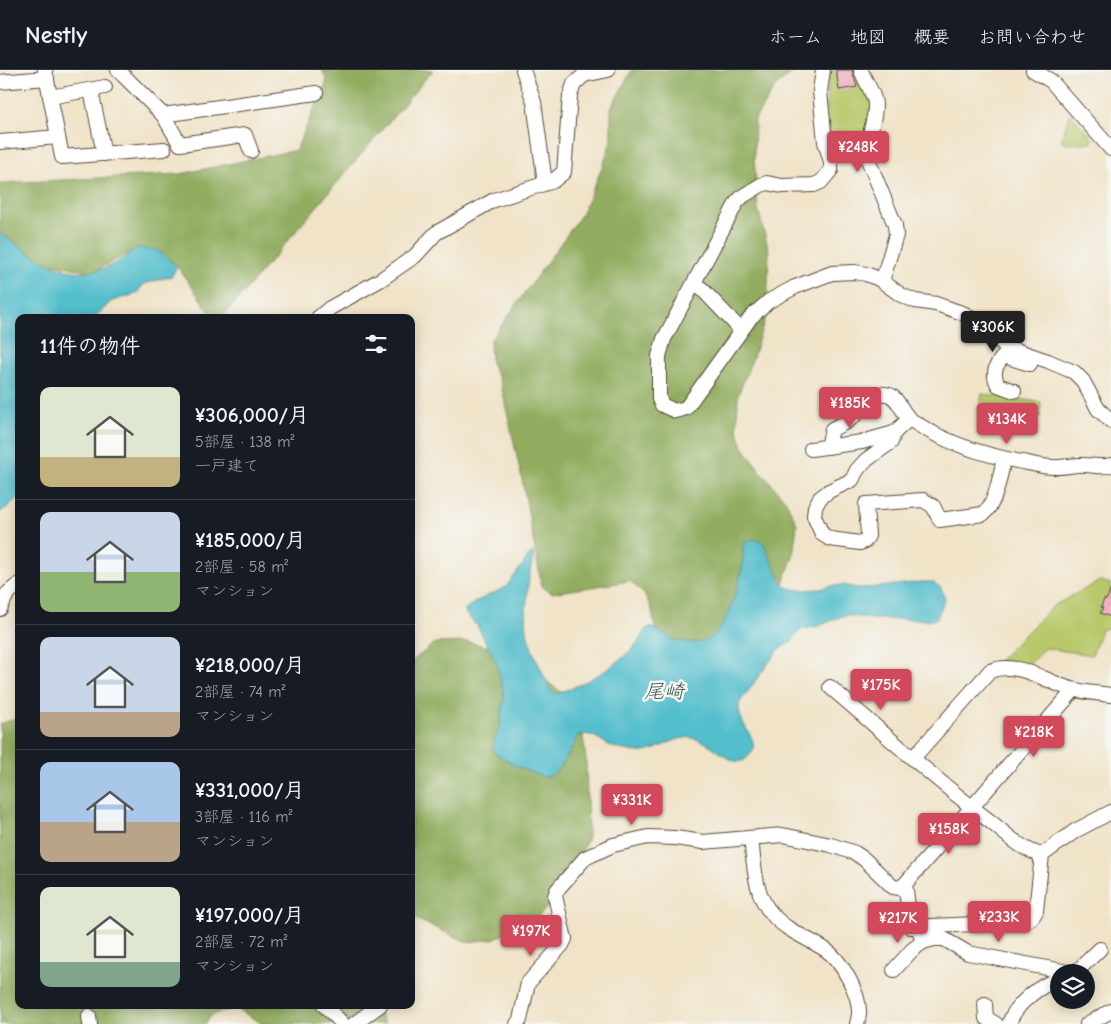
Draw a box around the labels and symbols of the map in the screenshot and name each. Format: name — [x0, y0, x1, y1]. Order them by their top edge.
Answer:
pin: ¥248K — [823, 131, 893, 173]
pin: ¥306K — [958, 310, 1028, 353]
pin: ¥185K — [815, 386, 885, 429]
pin: ¥134K — [972, 402, 1042, 445]
pin: ¥175K — [846, 668, 916, 711]
water label: 尾崎 — [644, 680, 686, 703]
pin: ¥218K — [999, 716, 1069, 758]
pin: ¥331K — [597, 784, 667, 826]
pin: ¥158K — [914, 812, 984, 855]
pin: ¥233K — [964, 900, 1034, 943]
pin: ¥217K — [863, 902, 933, 944]
pin: ¥197K — [496, 914, 566, 957]

